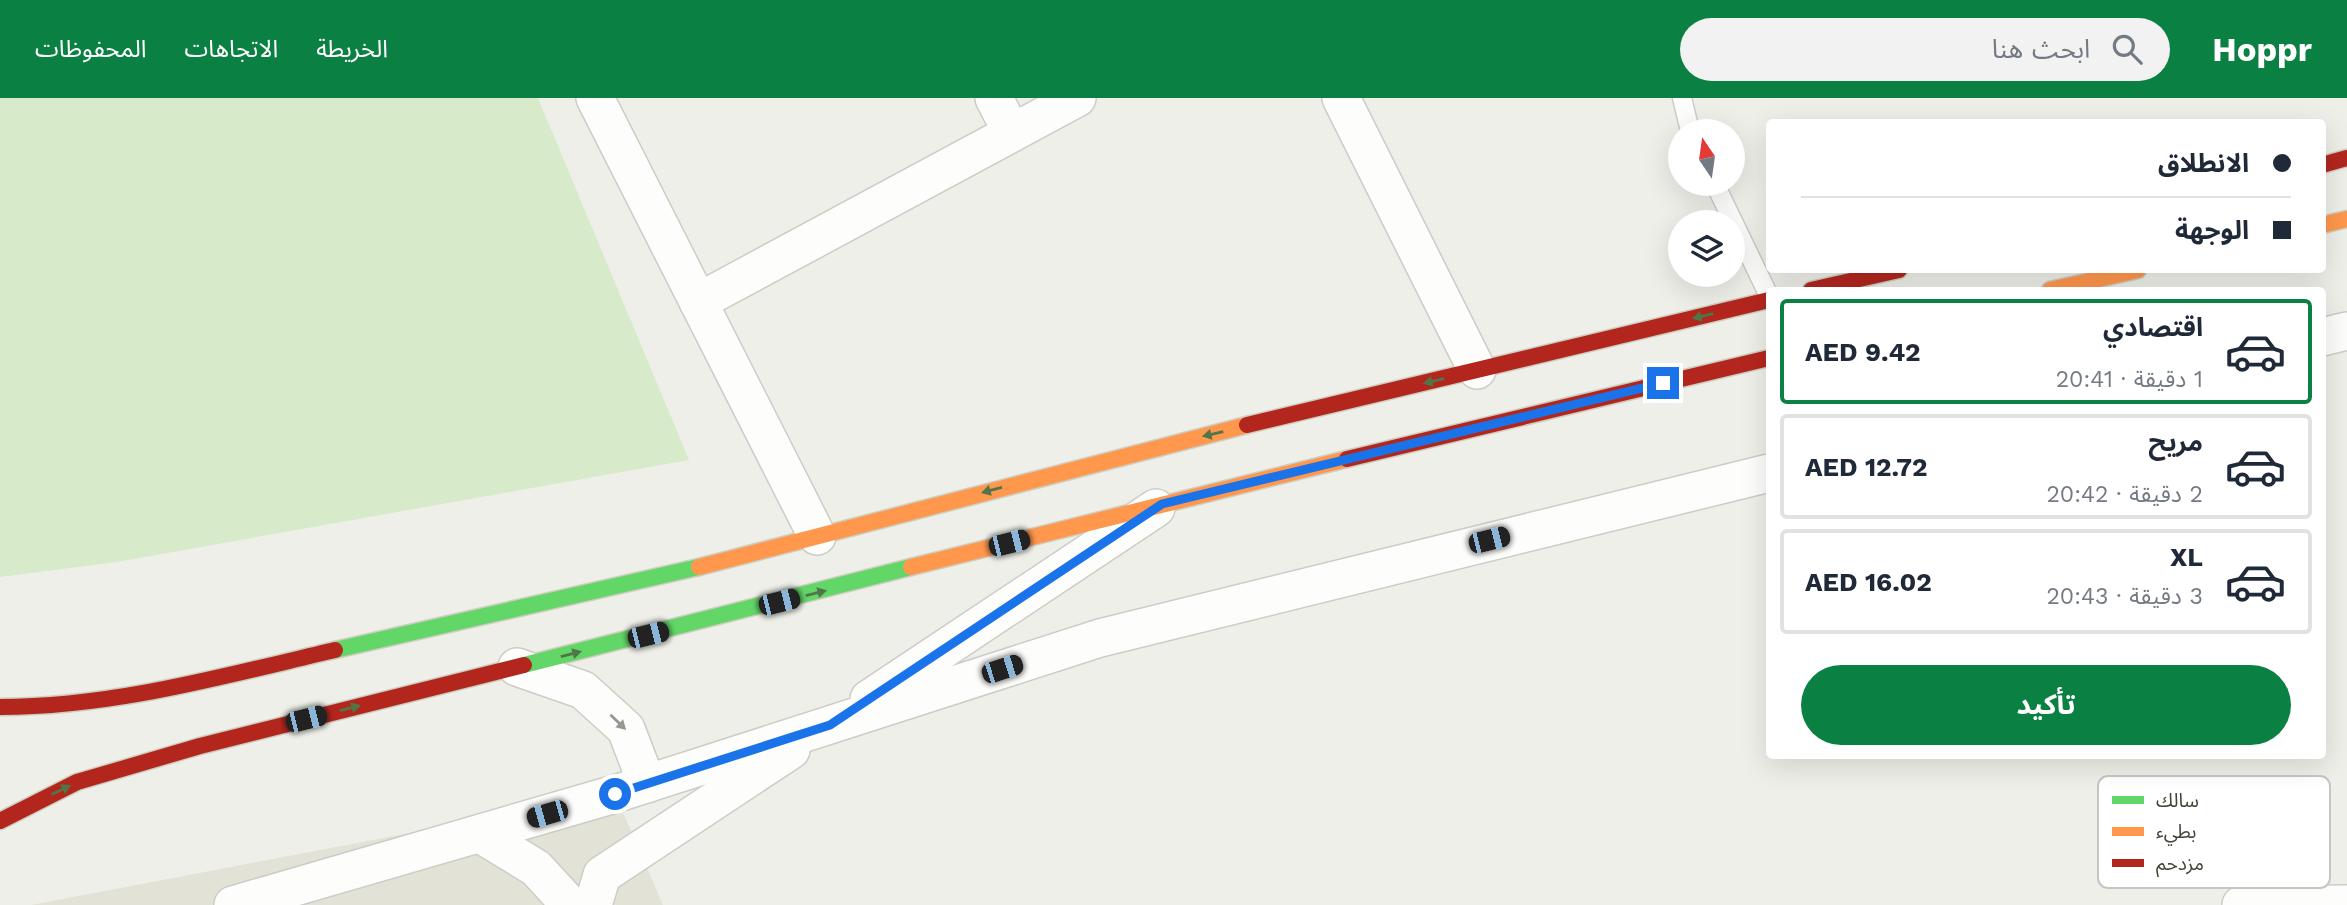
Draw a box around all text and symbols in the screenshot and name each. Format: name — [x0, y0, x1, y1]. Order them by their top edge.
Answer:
search box — [1680, 18, 2170, 81]
icon: search — [2108, 30, 2146, 68]
text: Hoppr — [2212, 30, 2312, 69]
text: ابحث هنا — [1992, 34, 2090, 64]
text: المحفوظات — [35, 35, 146, 63]
text: الاتجاهات — [184, 35, 278, 63]
text: الخريطة — [316, 35, 388, 63]
north arrow — [1668, 119, 1745, 196]
map controls — [1668, 119, 1745, 287]
text: الانطلاق — [2158, 148, 2249, 178]
button: layers — [1668, 210, 1745, 287]
text: الوجهة — [2175, 215, 2249, 245]
one-way arrow — [1692, 311, 1714, 322]
text: اقتصادي — [2103, 312, 2203, 342]
icon: car — [2224, 320, 2287, 383]
text: AED 9.42 — [1805, 337, 1920, 367]
text: 1 دقيقة · 20:41 — [2056, 366, 2203, 393]
route end — [1647, 367, 1679, 399]
one-way arrow — [1423, 376, 1445, 387]
text: مريح — [2148, 427, 2203, 457]
one-way arrow — [1202, 429, 1224, 440]
icon: car — [2224, 435, 2287, 498]
text: AED 12.72 — [1805, 452, 1928, 482]
text: 2 دقيقة · 20:42 — [2046, 481, 2203, 508]
one-way arrow — [982, 486, 1003, 496]
car — [1467, 525, 1512, 555]
car — [987, 528, 1032, 558]
text: XL — [2170, 542, 2203, 572]
icon: car — [2224, 550, 2287, 613]
text: AED 16.02 — [1805, 567, 1932, 597]
text: 3 دقيقة · 20:43 — [2046, 583, 2203, 610]
car — [757, 587, 802, 617]
one-way arrow — [805, 587, 827, 598]
car — [626, 620, 671, 650]
one-way arrow — [560, 648, 582, 659]
car — [979, 653, 1026, 685]
button: تأكيد — [1801, 665, 2291, 745]
one-way arrow — [340, 702, 362, 713]
car — [284, 704, 329, 734]
one-way arrow — [609, 713, 626, 729]
legend — [2098, 776, 2330, 888]
route start — [599, 778, 631, 810]
one-way arrow — [51, 785, 71, 796]
text: سالك — [2156, 789, 2199, 812]
car — [524, 798, 571, 830]
text: بطيء — [2156, 820, 2196, 846]
text: مزدحم — [2156, 852, 2204, 878]

